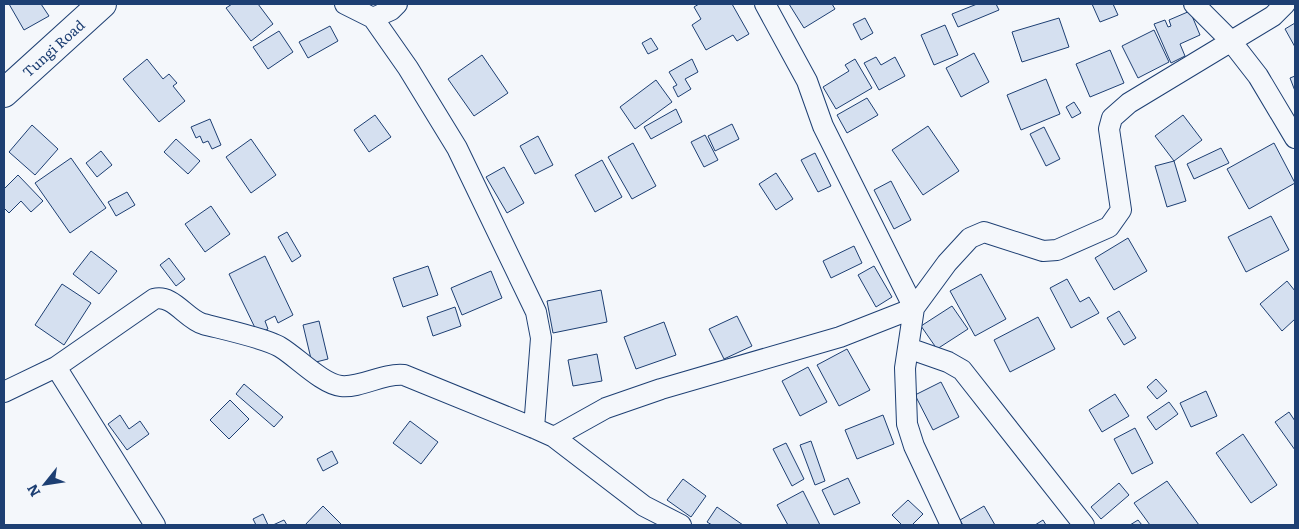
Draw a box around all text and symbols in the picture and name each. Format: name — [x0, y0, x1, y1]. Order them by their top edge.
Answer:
street label: Tungi Road — [18, 14, 89, 81]
north arrow — [20, 459, 70, 509]
text: N — [21, 481, 44, 501]

